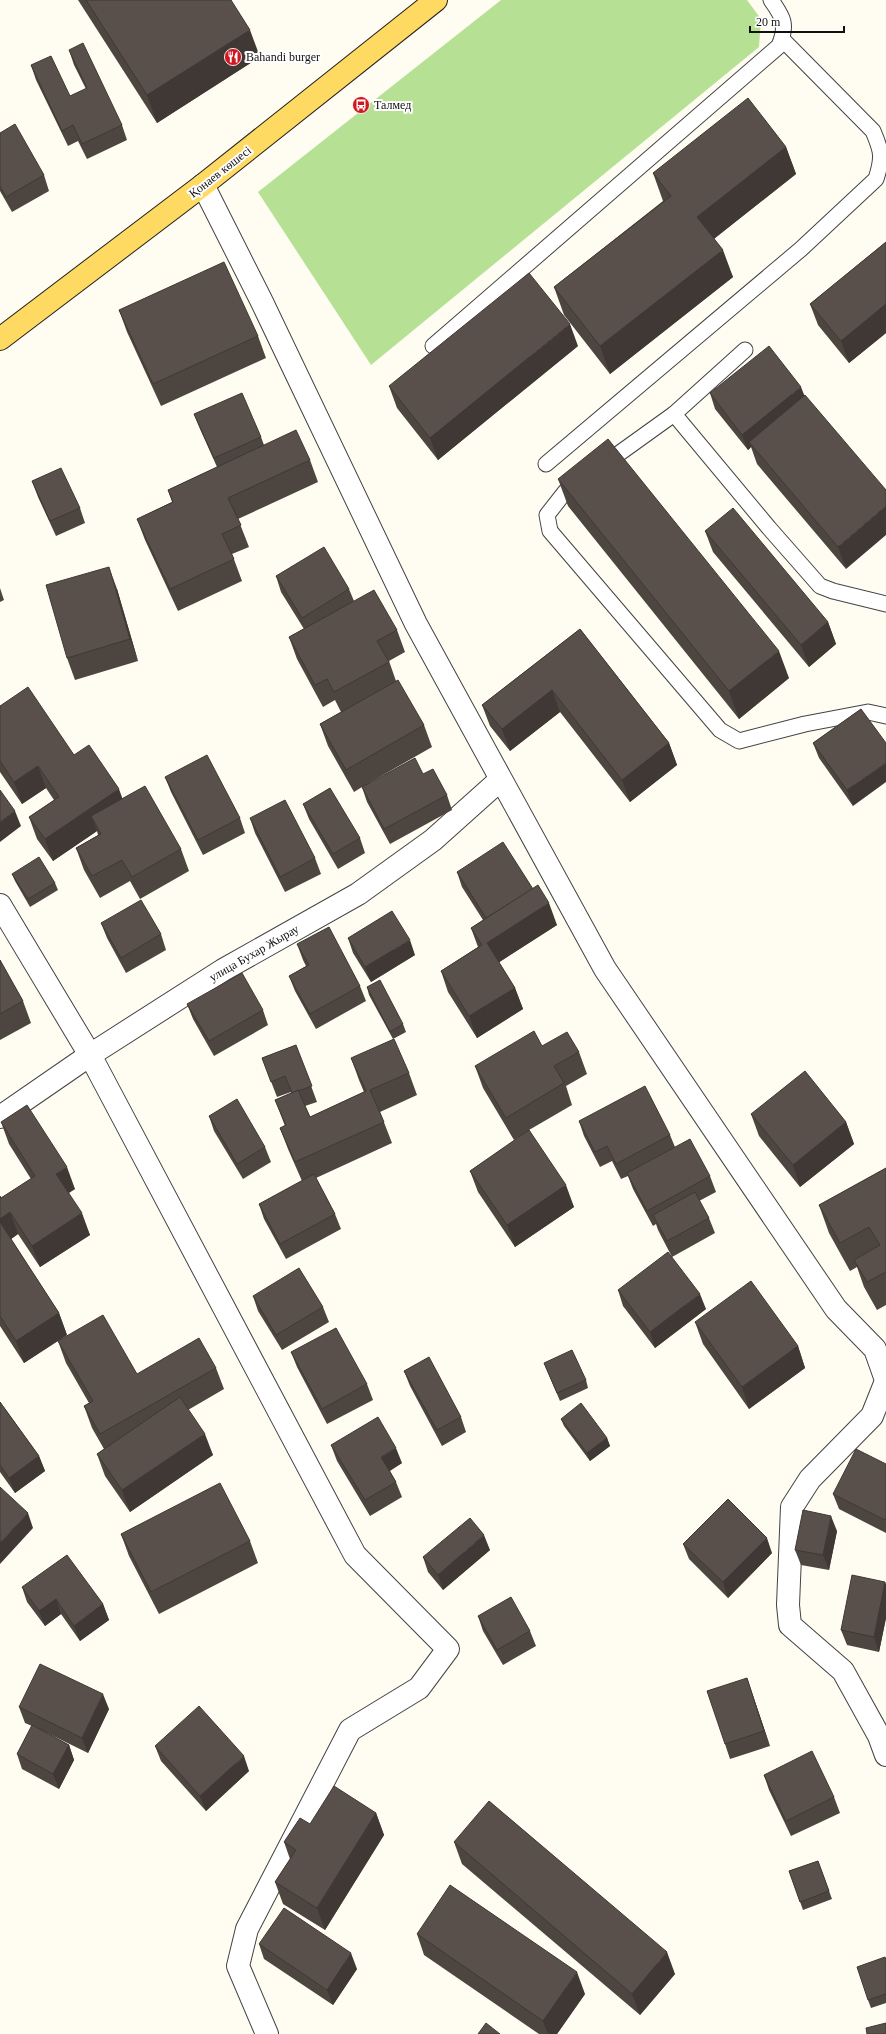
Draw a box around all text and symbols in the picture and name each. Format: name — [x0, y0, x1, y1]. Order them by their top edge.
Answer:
scale bar — [750, 8, 844, 34]
text: 20 m — [756, 15, 781, 29]
restaurant icon: Bahandi burger — [223, 47, 243, 67]
place label: Bahandi burger — [246, 50, 320, 64]
bus stop icon: Талмед — [351, 95, 371, 115]
place label: Талмед — [374, 98, 411, 112]
street label: Қонаев көшесі — [186, 143, 254, 201]
street label: улица Бухар Жырау — [207, 922, 301, 984]

